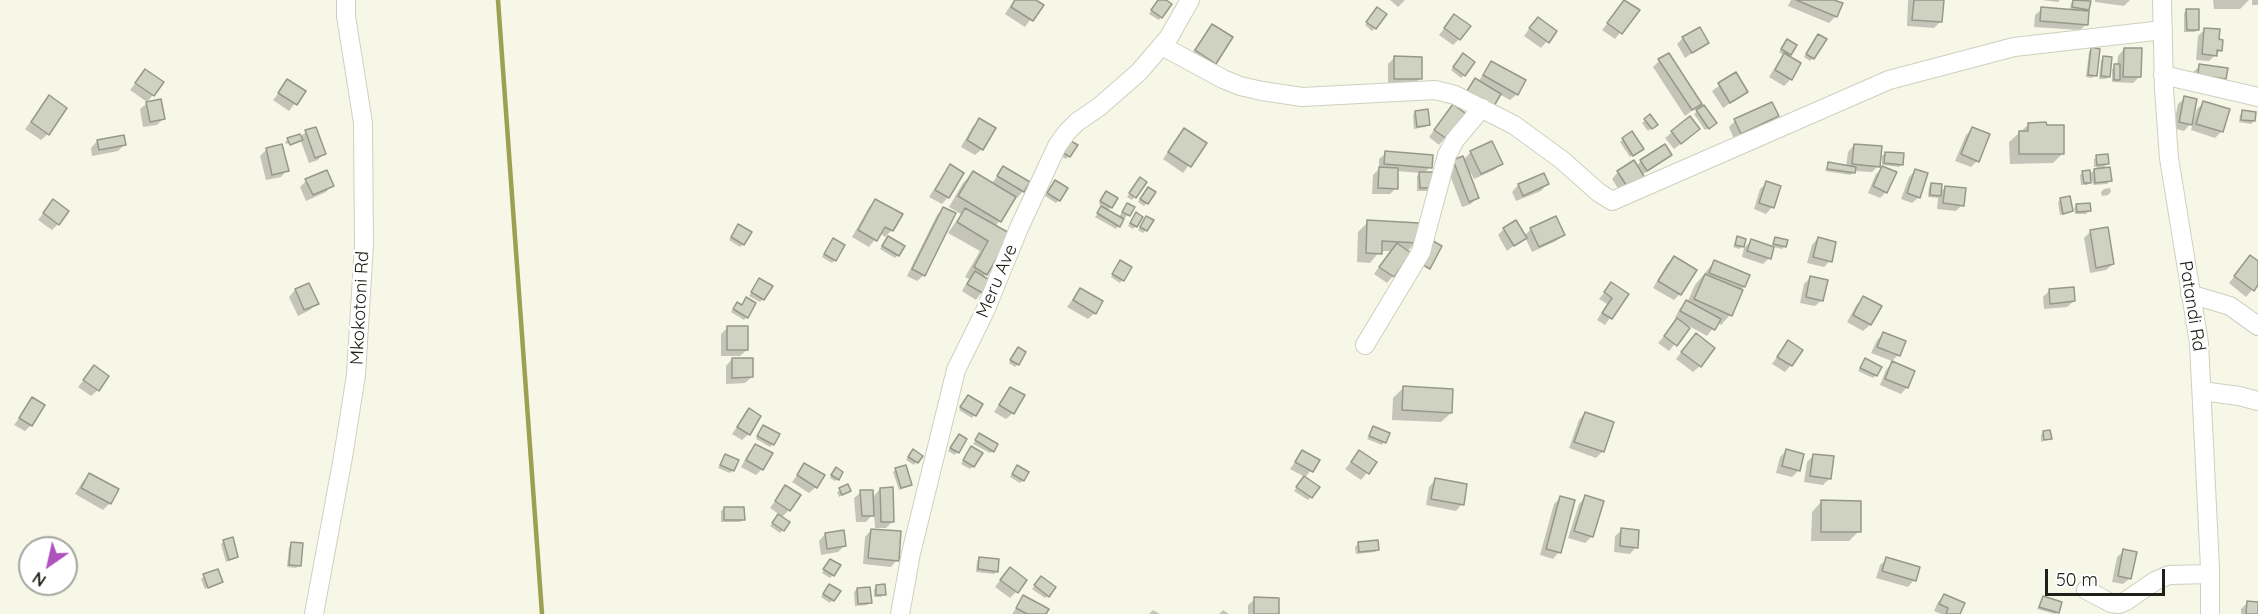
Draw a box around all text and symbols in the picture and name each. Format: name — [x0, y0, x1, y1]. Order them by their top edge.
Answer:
street label: Meru Ave — [972, 241, 1022, 321]
street label: Mkokotoni Rd — [346, 250, 374, 366]
street label: Patandi Rd — [2174, 259, 2210, 353]
north arrow — [18, 536, 78, 596]
scale bar — [2048, 557, 2168, 595]
text: N — [29, 568, 50, 591]
text: 50 m — [2056, 568, 2098, 591]

